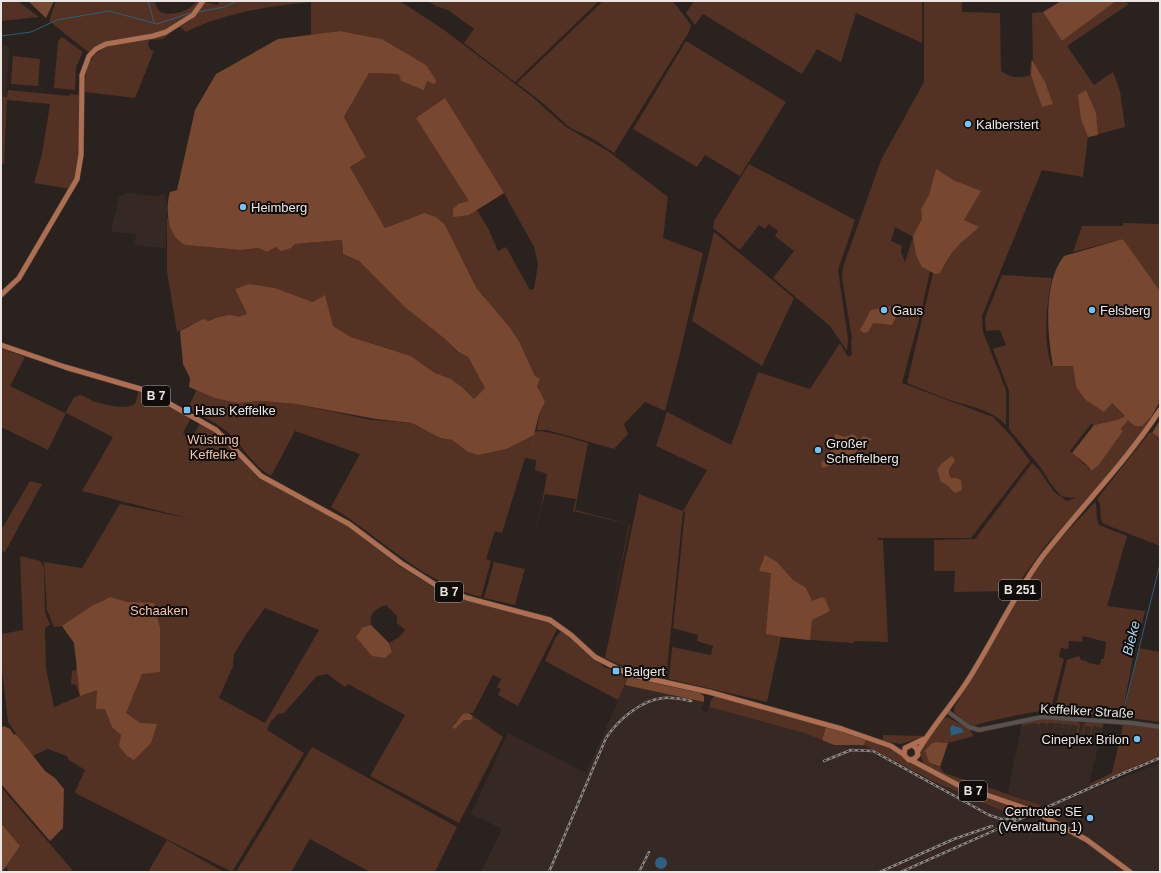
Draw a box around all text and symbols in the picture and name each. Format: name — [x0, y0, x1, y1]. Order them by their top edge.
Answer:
place label: Kalberstert — [976, 117, 1039, 132]
marker: Kalberstert — [963, 119, 973, 129]
place label: Heimberg — [251, 200, 307, 215]
marker: Heimberg — [238, 202, 248, 212]
place label: Gaus — [892, 303, 924, 318]
place label: Felsberg — [1100, 303, 1151, 318]
marker: Gaus — [879, 305, 889, 315]
marker: Felsberg — [1087, 305, 1097, 315]
road number: B 7 — [142, 386, 170, 406]
place label: Haus Keffelke — [195, 403, 276, 418]
marker: Haus Keffelke — [182, 405, 192, 415]
park label: Wüstung Keffelke — [187, 432, 239, 462]
place label: Großer Scheffelberg — [826, 436, 899, 466]
marker: Großer Scheffelberg — [813, 445, 823, 455]
road number: B 251 — [999, 580, 1041, 600]
road number: B 7 — [435, 582, 463, 602]
park label: Schaaken — [130, 603, 188, 618]
water label: Bieke — [1119, 619, 1143, 657]
place label: Balgert — [624, 664, 666, 679]
marker: Balgert — [611, 666, 621, 676]
street label: Keffelker Straße — [1040, 701, 1134, 721]
place label: Cineplex Brilon — [1042, 732, 1129, 747]
marker: Cineplex Brilon — [1132, 734, 1142, 744]
road number: B 7 — [959, 781, 987, 801]
place label: Centrotec SE (Verwaltung 1) — [998, 804, 1082, 834]
marker: Centrotec SE (Verwaltung 1) — [1085, 813, 1095, 823]

